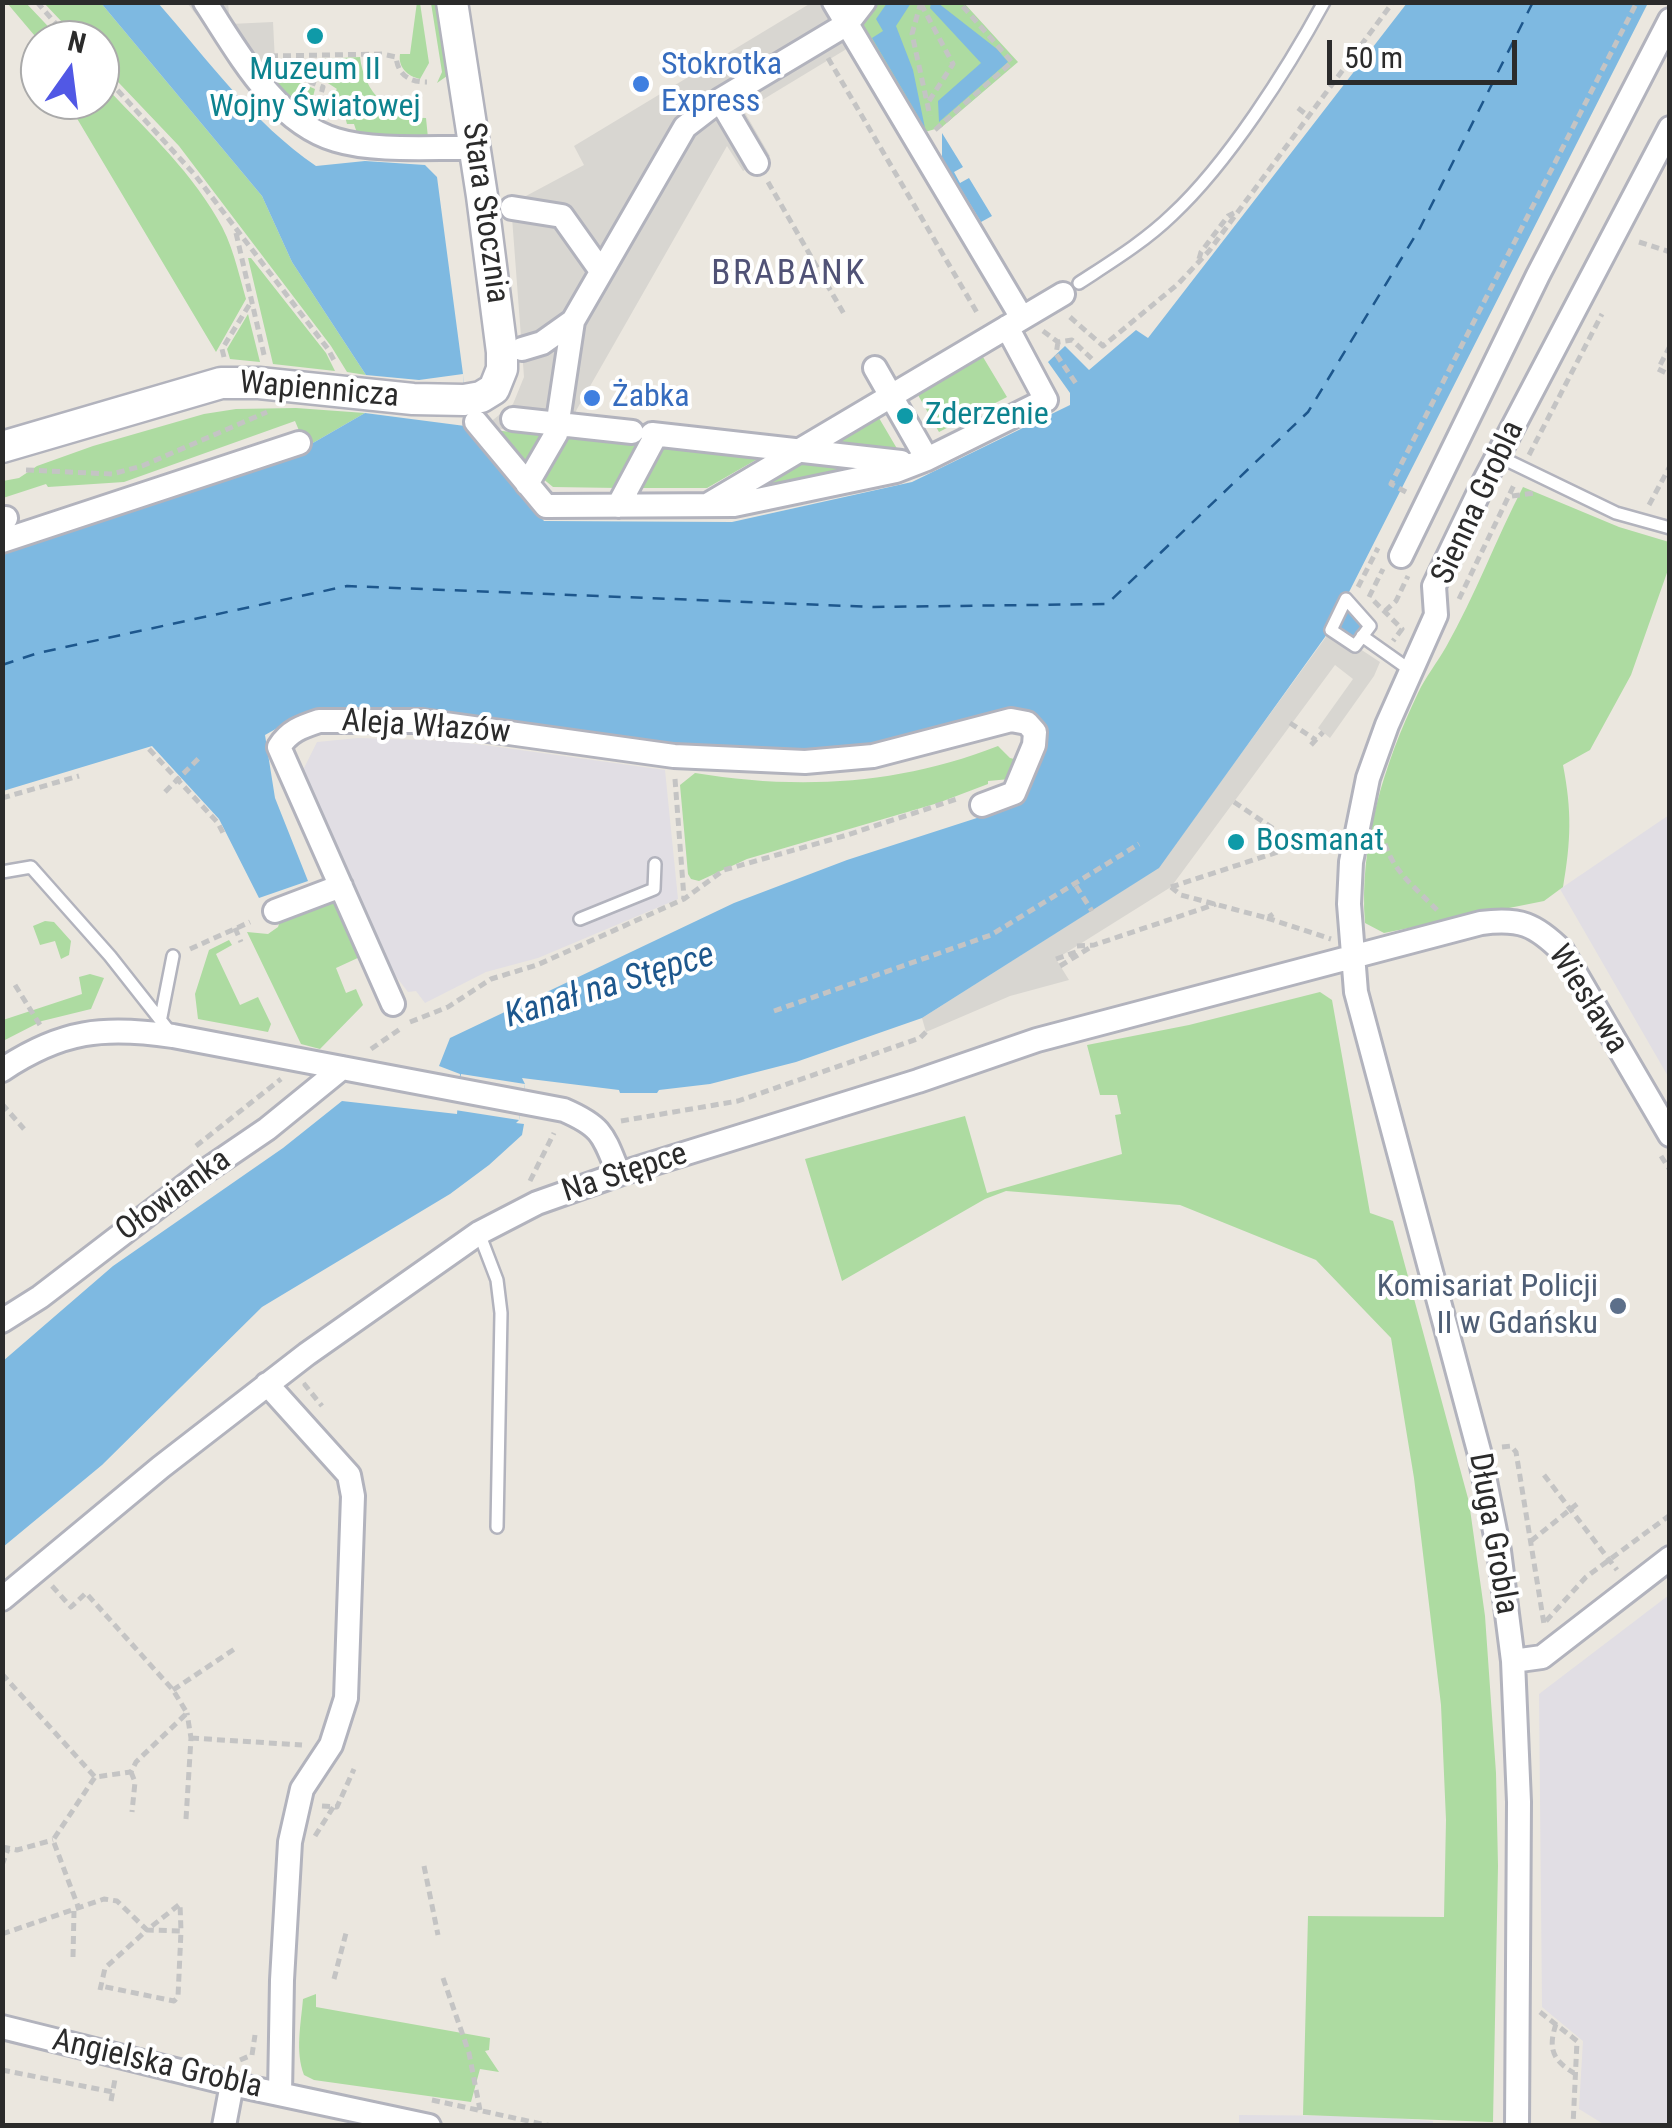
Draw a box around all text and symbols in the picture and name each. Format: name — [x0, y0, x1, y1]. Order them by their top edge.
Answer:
north arrow — [20, 20, 120, 120]
scale bar — [1332, 20, 1522, 82]
text: N — [65, 24, 89, 60]
marker: Muzeum II Wojny Światowej — [304, 25, 326, 47]
text: 50 m — [1344, 40, 1403, 75]
place label: Stokrotka Express — [661, 47, 782, 122]
place label: Muzeum II Wojny Światowej — [209, 52, 421, 127]
marker: Stokrotka Express — [630, 73, 652, 95]
street label: Stara Stocznia — [452, 120, 516, 306]
district label: BRABANK — [711, 254, 867, 296]
street label: Wapiennicza — [238, 365, 400, 417]
place label: Żabka — [612, 379, 690, 417]
marker: Żabka — [581, 387, 603, 409]
place label: Zderzenie — [925, 397, 1049, 435]
marker: Zderzenie — [894, 405, 916, 427]
street label: Sienna Grobla — [1425, 415, 1533, 591]
street label: Aleja Włazów — [340, 703, 512, 753]
place label: Bosmanat — [1256, 823, 1384, 861]
marker: Bosmanat — [1225, 831, 1247, 853]
water label: Kanał na Stępce — [500, 935, 720, 1039]
street label: Wiesława — [1539, 939, 1635, 1061]
street label: Na Stępce — [558, 1136, 692, 1212]
street label: Ołowianka — [109, 1142, 239, 1250]
place label: Komisariat Policji II w Gdańsku — [1377, 1269, 1598, 1344]
marker: Komisariat Policji II w Gdańsku — [1607, 1295, 1629, 1317]
street label: Długa Grobla — [1459, 1450, 1525, 1618]
street label: Angielska Grobla — [48, 2022, 266, 2108]

